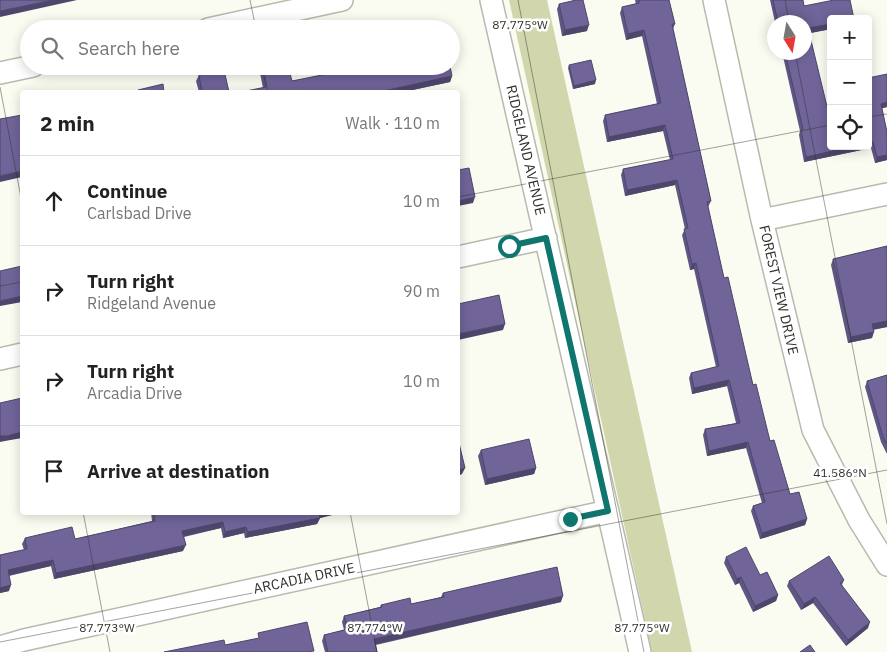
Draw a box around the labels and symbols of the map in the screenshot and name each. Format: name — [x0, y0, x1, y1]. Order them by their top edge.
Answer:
north arrow — [767, 15, 812, 60]
text: 87.775°W — [492, 17, 548, 32]
street label: RIDGELAND AVENUE — [502, 83, 550, 217]
street label: FOREST VIEW DRIVE — [755, 223, 803, 357]
route start — [498, 235, 521, 258]
text: 41.586°N — [813, 465, 867, 480]
route end — [559, 508, 582, 531]
street label: ARCADIA DRIVE — [252, 558, 356, 598]
text: 87.773°W — [79, 620, 135, 635]
text: 87.774°W — [347, 620, 403, 635]
text: 87.775°W — [614, 620, 670, 635]

